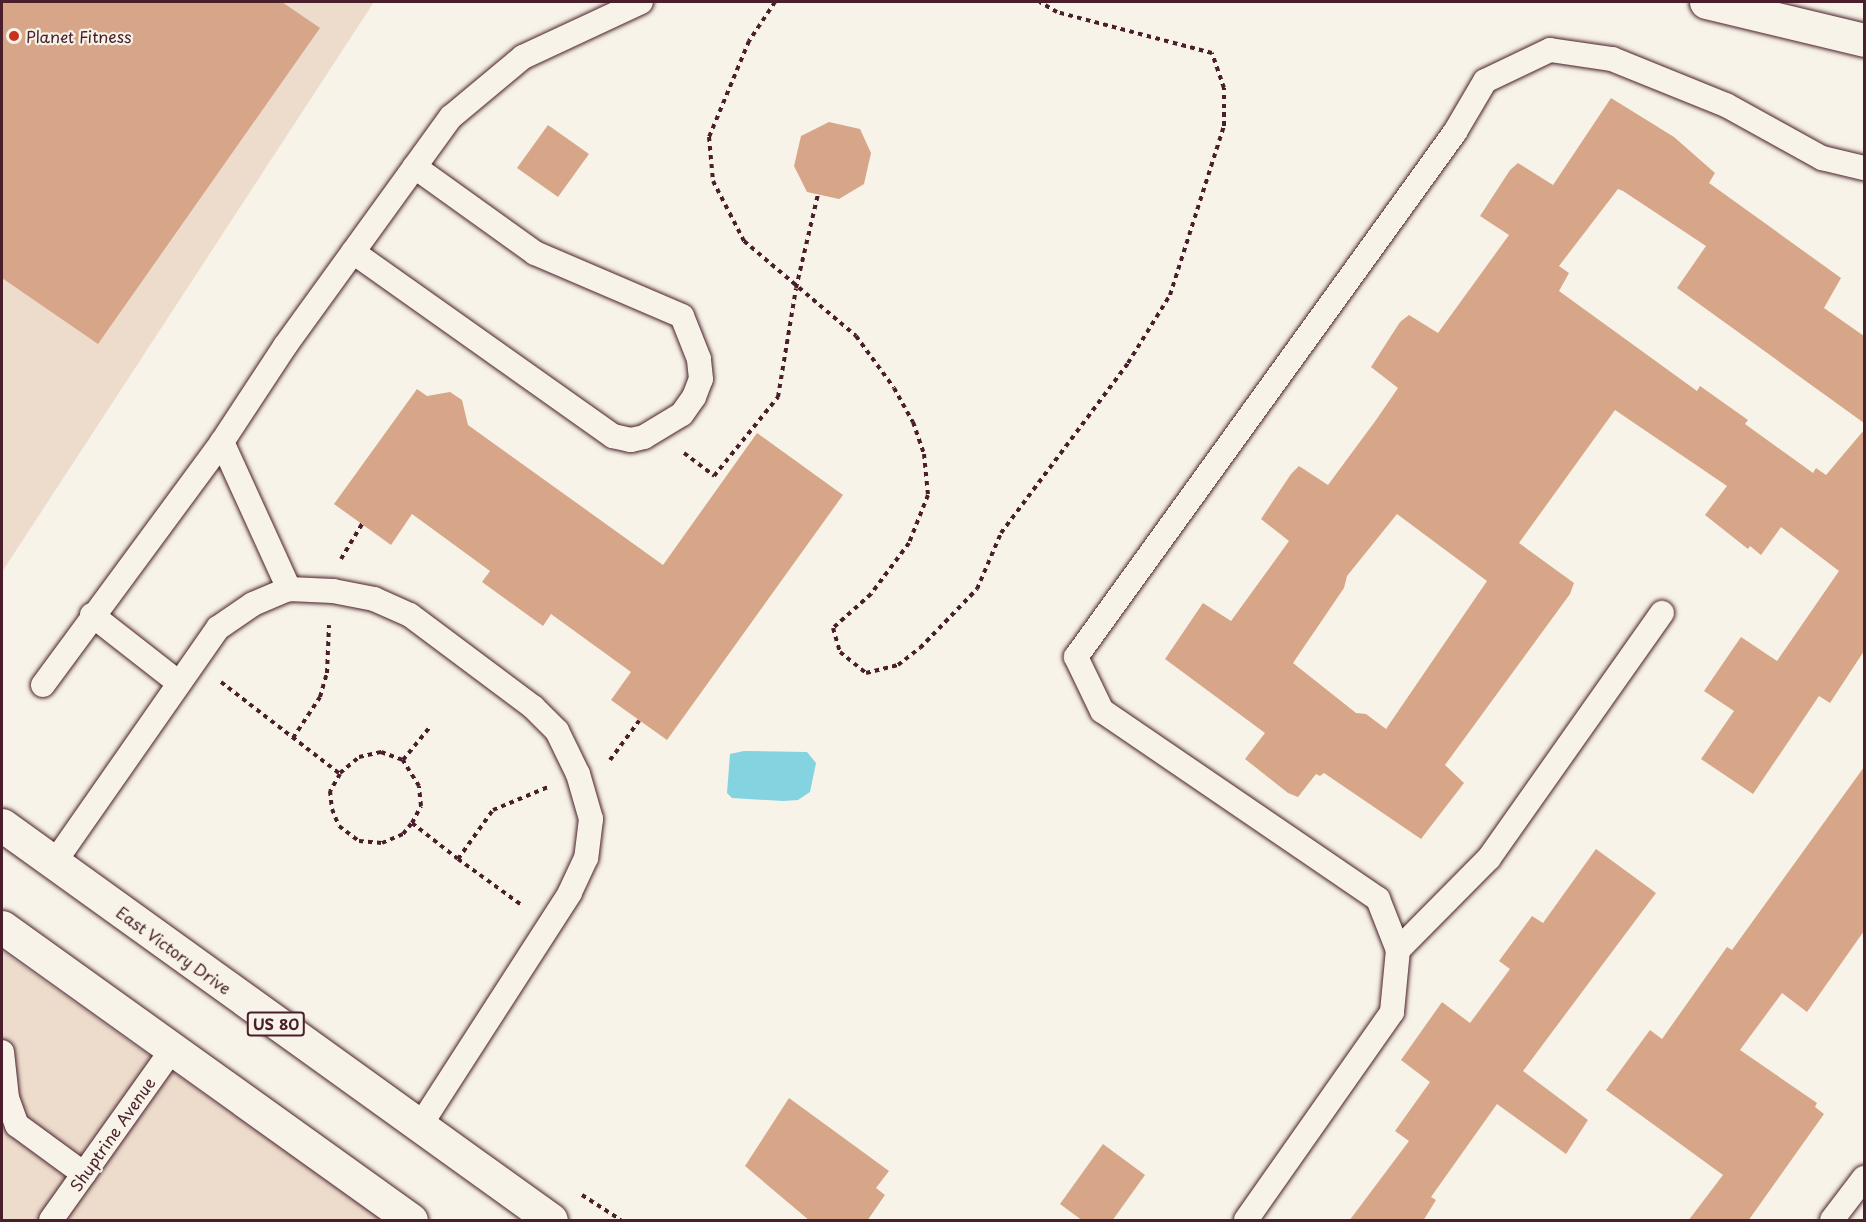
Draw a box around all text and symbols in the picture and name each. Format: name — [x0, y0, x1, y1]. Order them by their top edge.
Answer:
place label: Planet Fitness — [26, 26, 133, 46]
marker: Planet Fitness — [7, 29, 21, 43]
street label: East Victory Drive — [112, 901, 236, 999]
road number: US 80 — [246, 1012, 306, 1036]
street label: Shuptrine Avenue — [66, 1073, 158, 1195]

